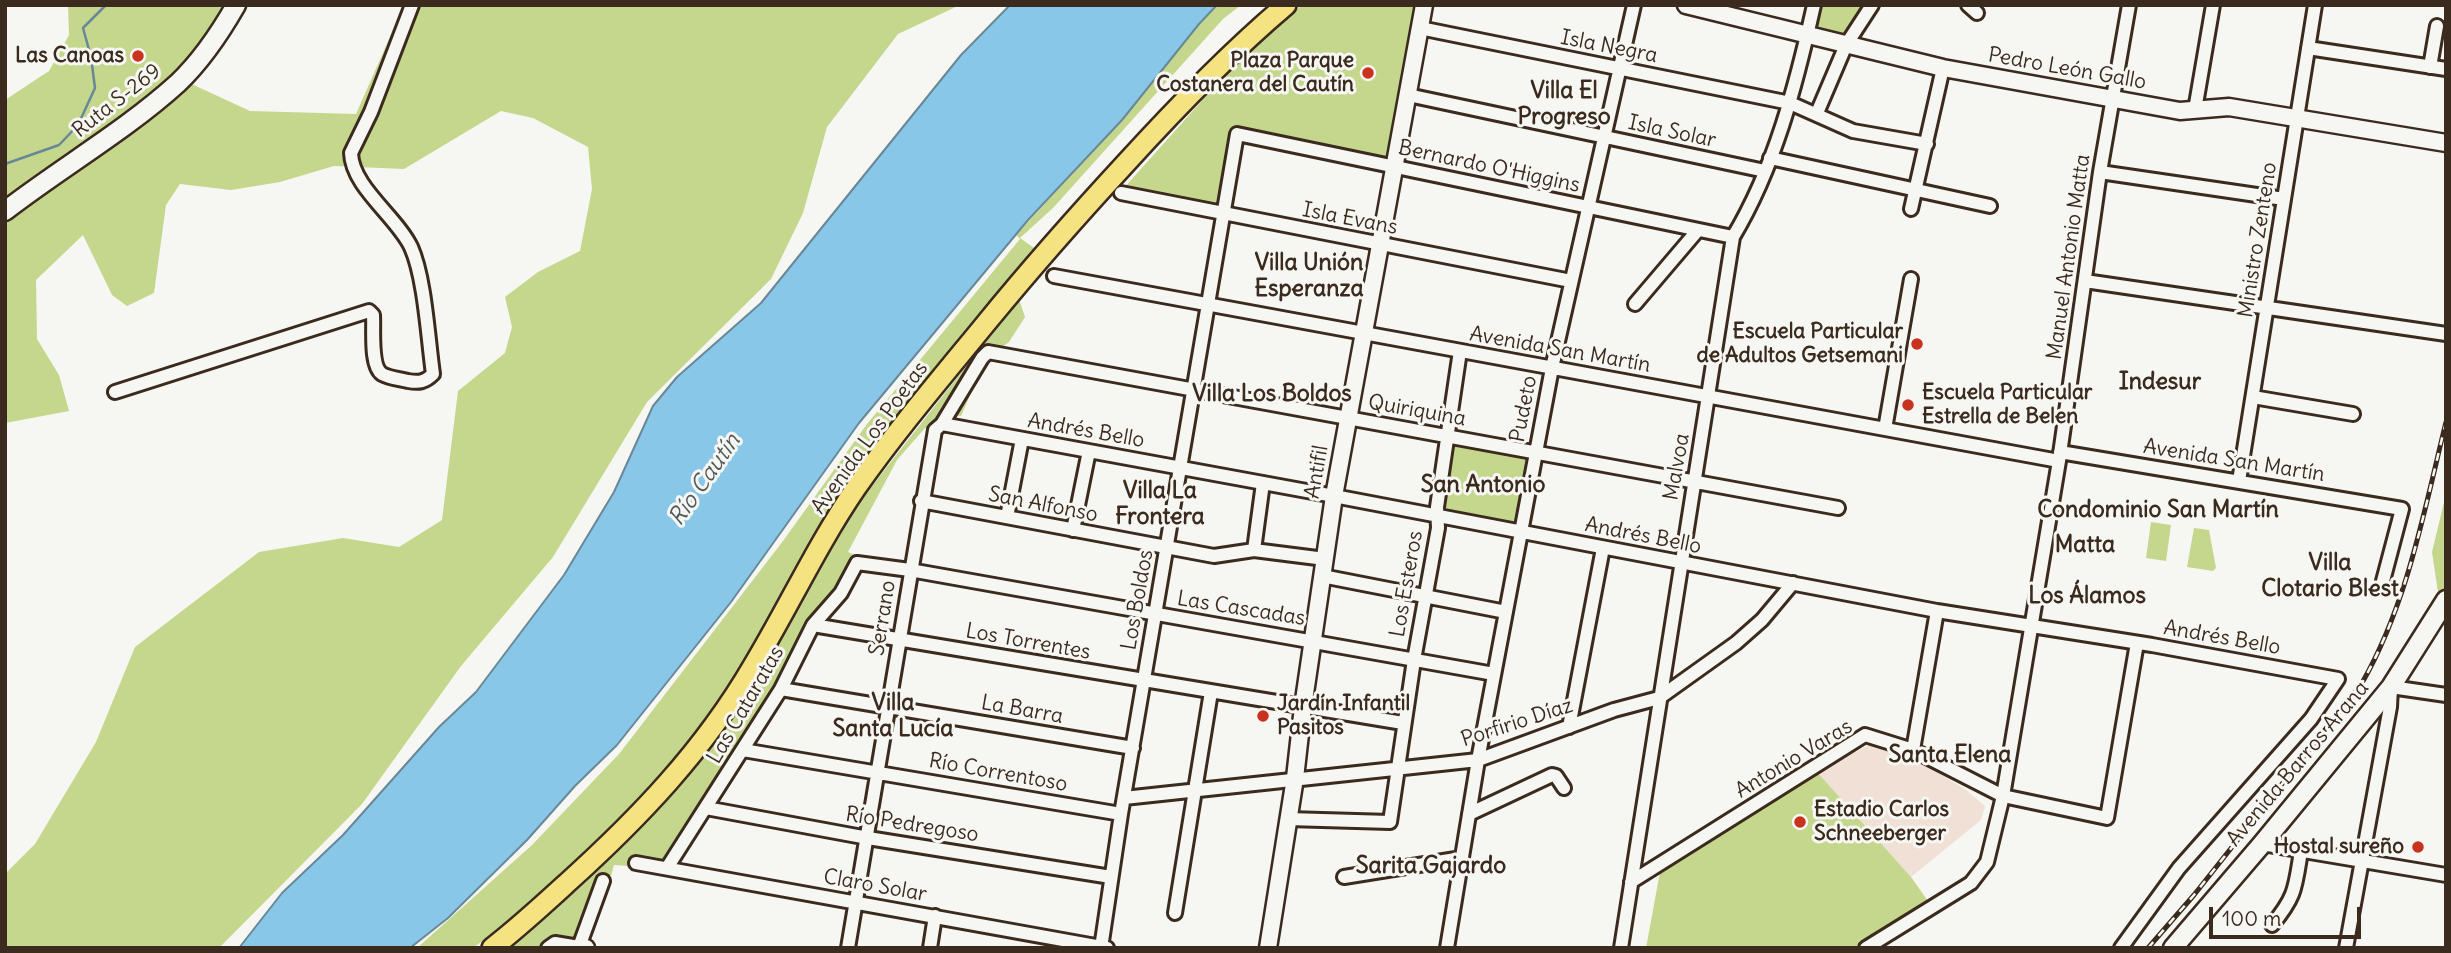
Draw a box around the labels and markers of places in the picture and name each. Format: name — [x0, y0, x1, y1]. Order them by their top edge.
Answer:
place label: Las Canoas — [15, 43, 124, 69]
marker: Las Canoas — [130, 48, 146, 64]
place label: Plaza Parque Costanera del Cautín — [1156, 48, 1354, 98]
marker: Plaza Parque Costanera del Cautín — [1360, 65, 1376, 81]
place label: Escuela Particular de Adultos Getsemani — [1697, 319, 1903, 369]
marker: Escuela Particular de Adultos Getsemani — [1909, 336, 1925, 352]
place label: Escuela Particular Estrella de Belen — [1922, 380, 2092, 430]
marker: Escuela Particular Estrella de Belen — [1900, 397, 1916, 413]
place label: Jardín Infantil Pasitos — [1277, 691, 1410, 741]
marker: Jardín Infantil Pasitos — [1255, 708, 1271, 724]
place label: Estadio Carlos Schneeberger — [1814, 797, 1949, 847]
marker: Estadio Carlos Schneeberger — [1792, 814, 1808, 830]
place label: Hostal sureño — [2274, 834, 2404, 860]
marker: Hostal sureño — [2410, 839, 2426, 855]

